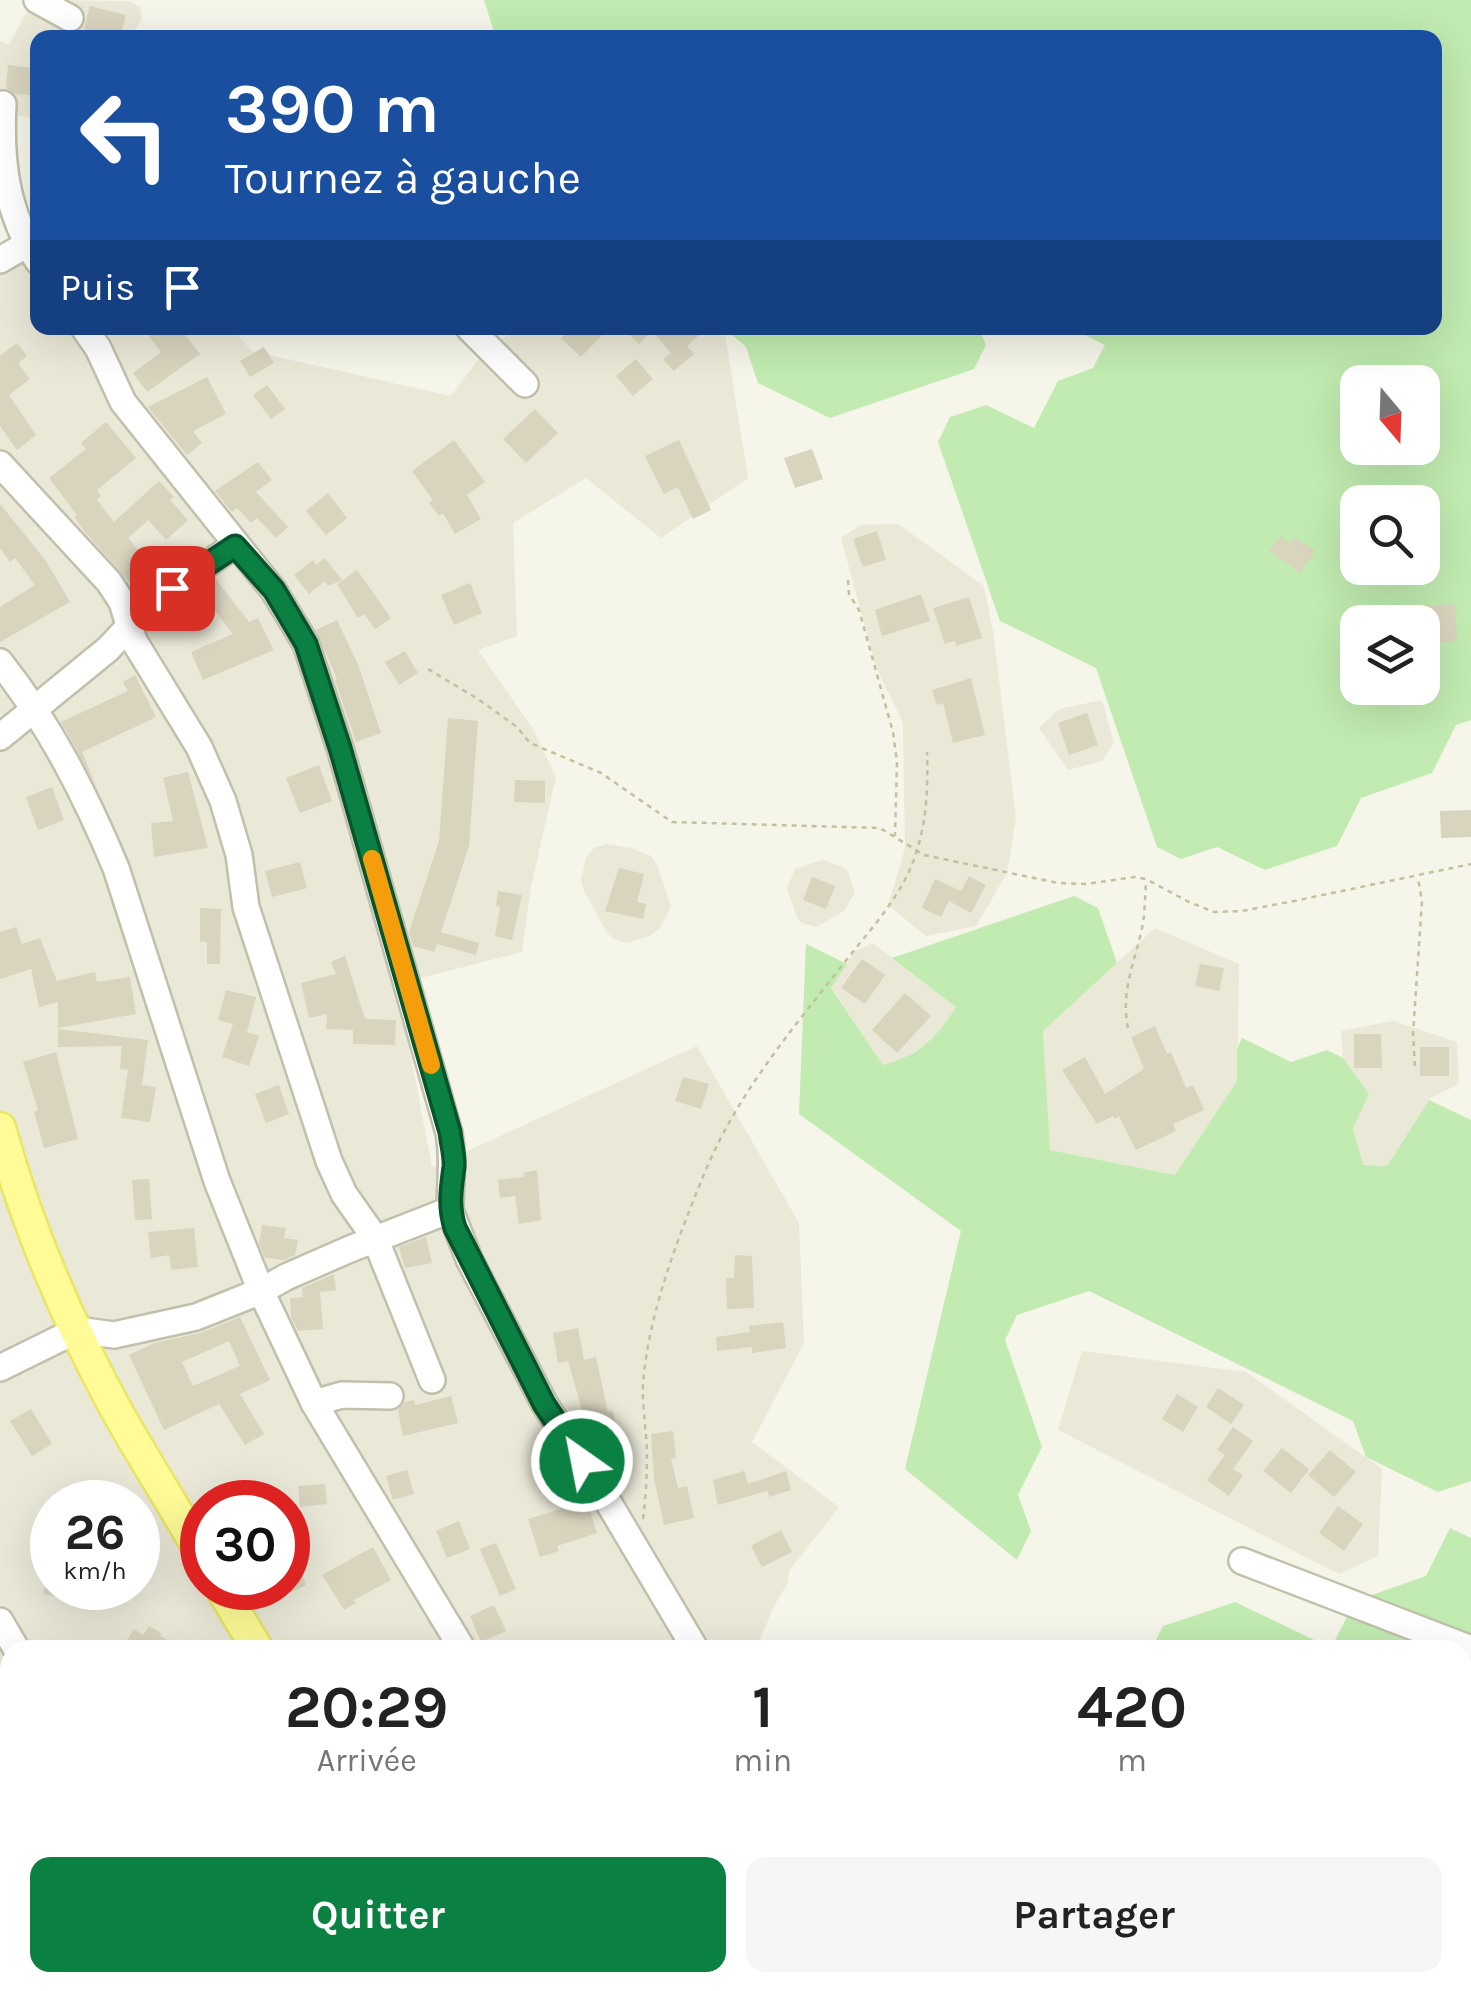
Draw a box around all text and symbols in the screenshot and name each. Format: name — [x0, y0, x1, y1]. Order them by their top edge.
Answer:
text: 390 m — [225, 68, 440, 150]
icon: left — [60, 70, 190, 200]
text: Tournez à gauche — [225, 152, 581, 204]
icon: arrive — [155, 260, 210, 315]
text: Puis — [60, 265, 135, 310]
north arrow — [1340, 365, 1440, 465]
map controls — [1340, 365, 1440, 705]
button: search — [1340, 485, 1440, 585]
pin — [130, 546, 215, 631]
icon: arrive — [145, 561, 200, 616]
button: layers — [1340, 605, 1440, 705]
position arrow — [530, 1409, 634, 1513]
speed limit sign: 30 — [180, 1480, 310, 1610]
text: 26 — [65, 1503, 125, 1562]
text: km/h — [63, 1556, 127, 1585]
text: 20:29 — [285, 1672, 448, 1742]
text: 1 — [752, 1672, 773, 1742]
text: 420 — [1077, 1672, 1187, 1742]
text: Arrivée — [317, 1742, 417, 1779]
text: min — [733, 1742, 792, 1779]
text: m — [1117, 1742, 1147, 1779]
button: Quitter — [30, 1857, 726, 1972]
button: Partager — [746, 1857, 1442, 1972]

